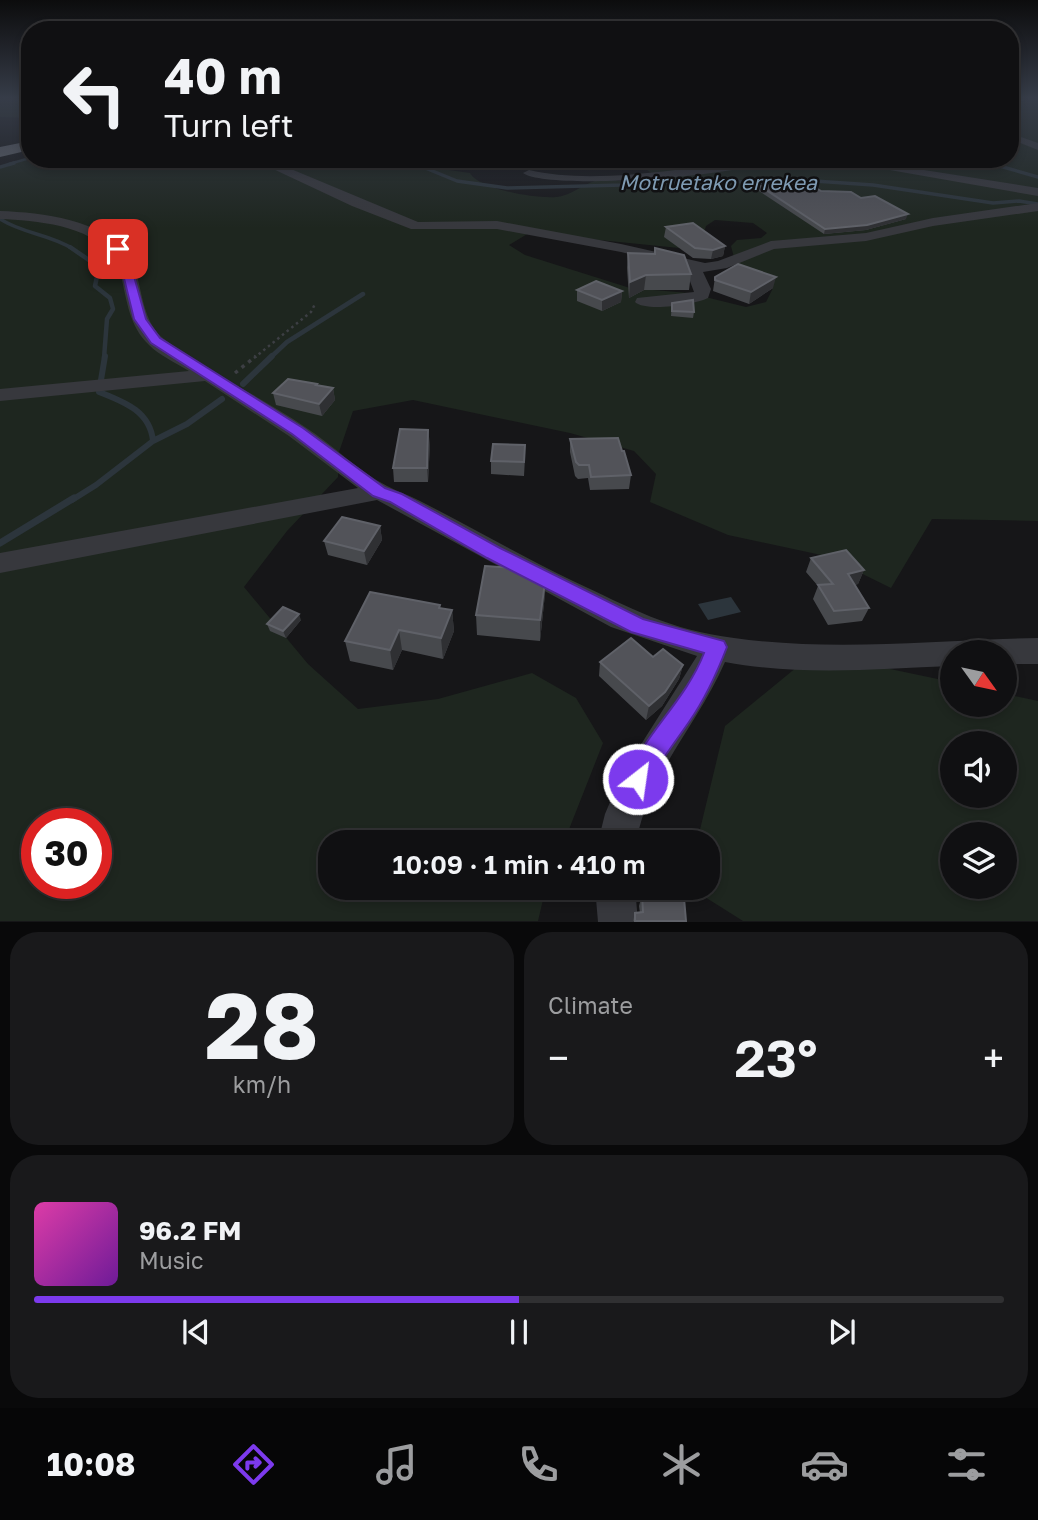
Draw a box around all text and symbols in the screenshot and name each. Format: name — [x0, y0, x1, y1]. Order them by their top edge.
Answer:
text: 40 m — [164, 46, 282, 105]
icon: left — [49, 49, 140, 140]
text: Turn left — [164, 106, 293, 144]
water label: Motruetako errekea — [619, 169, 818, 195]
pin — [88, 219, 148, 279]
icon: arrive — [99, 230, 137, 268]
north arrow — [940, 640, 1017, 718]
map controls — [940, 640, 1017, 899]
button: sound — [940, 731, 1017, 808]
position arrow — [601, 742, 675, 816]
speed limit sign: 30 — [21, 808, 112, 899]
button: layers — [940, 822, 1017, 899]
text: 10:09 · 1 min · 410 m — [392, 849, 646, 880]
text: 28 — [205, 970, 319, 1079]
text: Climate — [548, 991, 633, 1019]
text: 23° — [735, 1026, 817, 1088]
text: − — [548, 1035, 569, 1080]
text: + — [983, 1035, 1004, 1080]
text: km/h — [233, 1070, 291, 1098]
text: 96.2 FM — [139, 1215, 241, 1246]
text: Music — [139, 1246, 204, 1274]
icon: previous — [177, 1313, 215, 1351]
icon: pause — [500, 1313, 538, 1351]
icon: next — [823, 1313, 861, 1351]
icon: directions — [229, 1440, 278, 1489]
icon: music — [372, 1440, 421, 1489]
icon: phone — [514, 1440, 563, 1489]
icon: climate — [657, 1440, 706, 1489]
icon: car — [800, 1440, 849, 1489]
icon: filters — [942, 1440, 991, 1489]
text: 10:08 — [47, 1445, 136, 1483]

